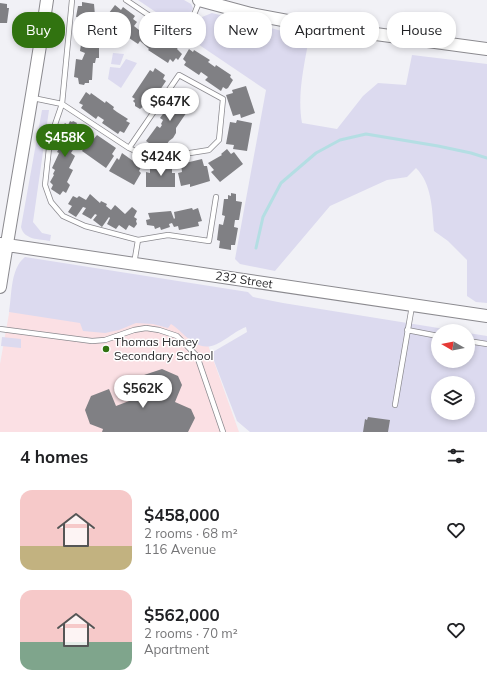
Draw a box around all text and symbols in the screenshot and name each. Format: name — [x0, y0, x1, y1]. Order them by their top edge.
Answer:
chip: Buy — [12, 12, 65, 48]
chip: Rent — [73, 12, 131, 48]
chip: Filters — [139, 12, 206, 48]
chip: New — [214, 12, 272, 48]
chip: Apartment — [280, 12, 379, 48]
chip: House — [387, 12, 456, 48]
pin: $647K — [142, 88, 198, 122]
text: $647K — [150, 93, 190, 109]
pin: $458K — [37, 124, 93, 158]
text: $458K — [45, 129, 85, 145]
pin: $424K — [133, 143, 189, 177]
text: $424K — [141, 148, 181, 164]
street label: 232 Street — [214, 268, 274, 291]
north arrow — [431, 324, 475, 368]
map controls — [431, 324, 475, 420]
place label: Thomas Haney Secondary School — [114, 334, 213, 363]
marker: Thomas Haney Secondary School — [101, 344, 111, 354]
pin: $562K — [115, 375, 171, 409]
button: layers — [431, 376, 475, 420]
text: $562K — [123, 380, 163, 396]
icon: filters — [445, 445, 467, 467]
text: 4 homes — [20, 446, 88, 467]
text: $458,000 — [144, 504, 220, 525]
icon: home — [52, 506, 100, 554]
icon: heart — [445, 519, 467, 541]
text: 2 rooms · 68 m² — [144, 525, 238, 541]
text: 116 Avenue — [144, 541, 216, 557]
text: $562,000 — [144, 604, 220, 625]
icon: home — [52, 606, 100, 654]
icon: heart — [445, 619, 467, 641]
text: 2 rooms · 70 m² — [144, 625, 238, 641]
text: Apartment — [144, 641, 209, 657]

